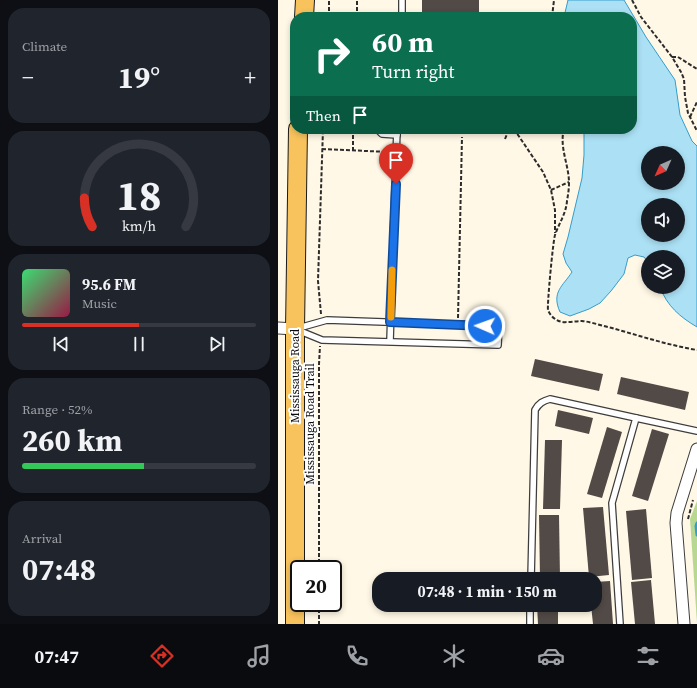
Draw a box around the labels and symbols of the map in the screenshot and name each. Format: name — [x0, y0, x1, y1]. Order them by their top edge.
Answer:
pin — [379, 143, 413, 184]
north arrow — [641, 146, 685, 190]
position arrow — [464, 305, 506, 347]
street label: Mississauga Road — [287, 329, 303, 423]
street label: Mississauga Road Trail — [302, 363, 318, 485]
speed limit sign: 20 — [290, 560, 342, 612]

